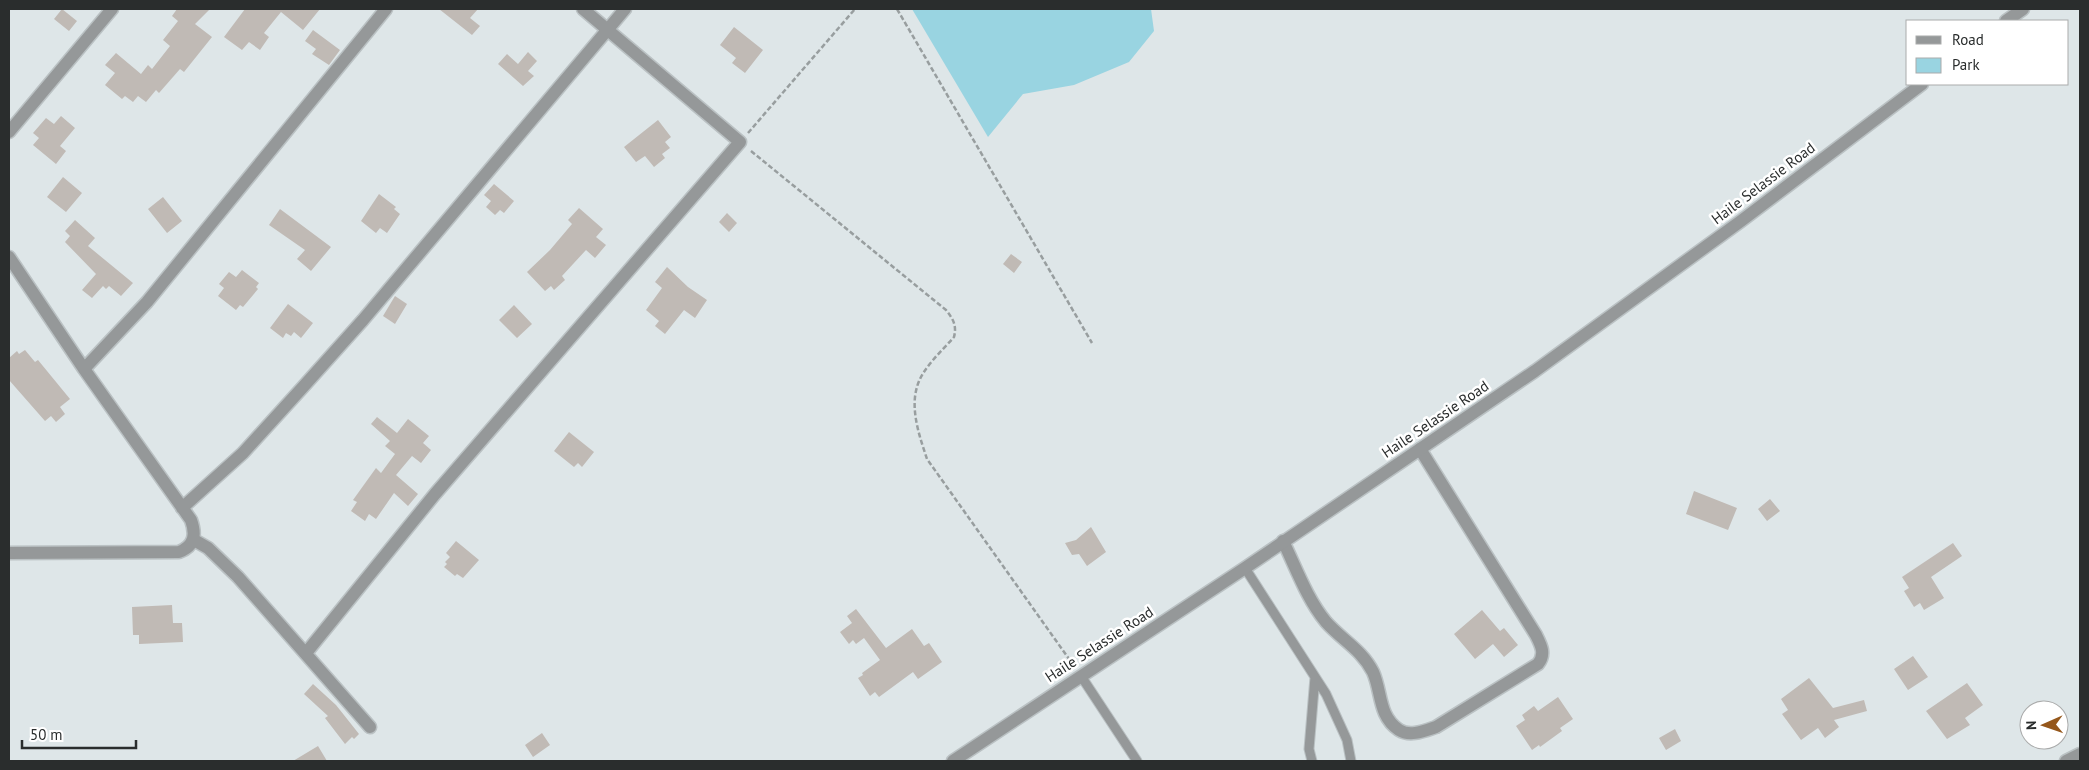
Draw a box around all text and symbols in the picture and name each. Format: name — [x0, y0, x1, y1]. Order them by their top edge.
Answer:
legend — [1906, 20, 2069, 85]
text: Road — [1952, 30, 1984, 49]
text: Park — [1952, 55, 1980, 74]
street label: Haile Selassie Road — [1707, 138, 1819, 228]
street label: Haile Selassie Road — [1378, 376, 1492, 462]
street label: Haile Selassie Road — [1041, 602, 1157, 686]
north arrow — [2019, 700, 2069, 750]
scale bar — [22, 718, 136, 750]
text: N — [2022, 721, 2040, 730]
text: 50 m — [30, 725, 63, 744]

